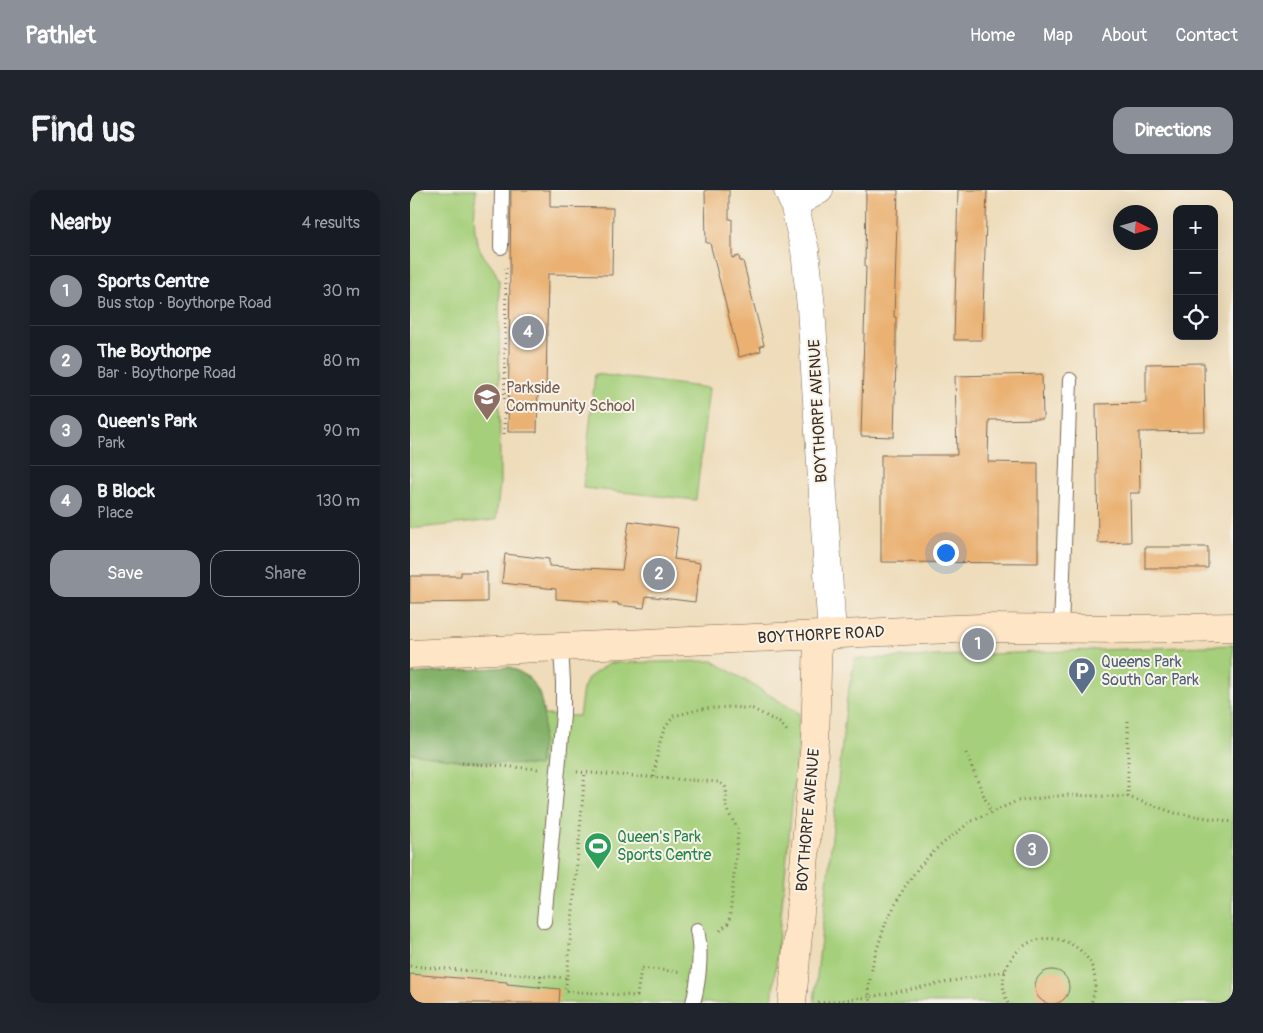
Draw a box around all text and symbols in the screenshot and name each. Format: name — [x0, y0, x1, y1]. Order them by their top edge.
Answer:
text: Pathlet — [25, 21, 96, 50]
text: Home — [970, 24, 1015, 47]
text: Map — [1043, 24, 1073, 47]
text: About — [1101, 24, 1147, 47]
text: Contact — [1175, 24, 1238, 47]
button: Directions — [1113, 107, 1233, 154]
text: Find us — [30, 108, 135, 152]
north arrow — [1113, 205, 1158, 250]
map controls — [1173, 205, 1218, 340]
button: + — [1173, 205, 1218, 250]
text: Nearby — [50, 209, 111, 236]
text: 4 results — [302, 213, 360, 233]
button: − — [1173, 250, 1218, 295]
text: Sports Centre — [97, 269, 209, 293]
text: 1 — [63, 281, 69, 301]
text: 30 m — [322, 281, 360, 301]
text: Bus stop · Boythorpe Road — [97, 293, 272, 313]
button: locate — [1173, 295, 1218, 340]
pin: 4 — [512, 313, 544, 351]
text: The Boythorpe — [97, 339, 211, 363]
street label: BOYTHORPE AVENUE — [804, 339, 832, 483]
text: 2 — [62, 351, 70, 371]
text: 80 m — [323, 351, 360, 371]
text: Bar · Boythorpe Road — [97, 363, 236, 383]
place label: Parkside Community School — [506, 378, 635, 416]
school or university icon: Parkside Community School — [472, 382, 502, 421]
text: Queen's Park — [97, 409, 197, 433]
text: 3 — [62, 421, 70, 441]
text: 90 m — [323, 421, 360, 441]
text: Park — [97, 433, 125, 453]
text: B Block — [97, 479, 155, 503]
text: 4 — [61, 491, 71, 511]
text: 130 m — [316, 491, 360, 511]
text: Place — [97, 503, 133, 523]
your location — [933, 540, 959, 566]
button: Save — [50, 550, 200, 597]
button: Share — [210, 550, 360, 597]
pin: 2 — [643, 555, 675, 593]
street label: BOYTHORPE ROAD — [757, 622, 885, 648]
pin: 1 — [962, 625, 994, 663]
place label: Queens Park South Car Park — [1101, 652, 1199, 690]
parking icon: Queens Park South Car Park — [1067, 656, 1097, 695]
street label: BOYTHORPE AVENUE — [792, 747, 824, 893]
place label: Queen's Park Sports Centre — [617, 827, 711, 865]
sports icon: Queen's Park Sports Centre — [583, 831, 613, 870]
pin: 3 — [1016, 831, 1048, 869]

